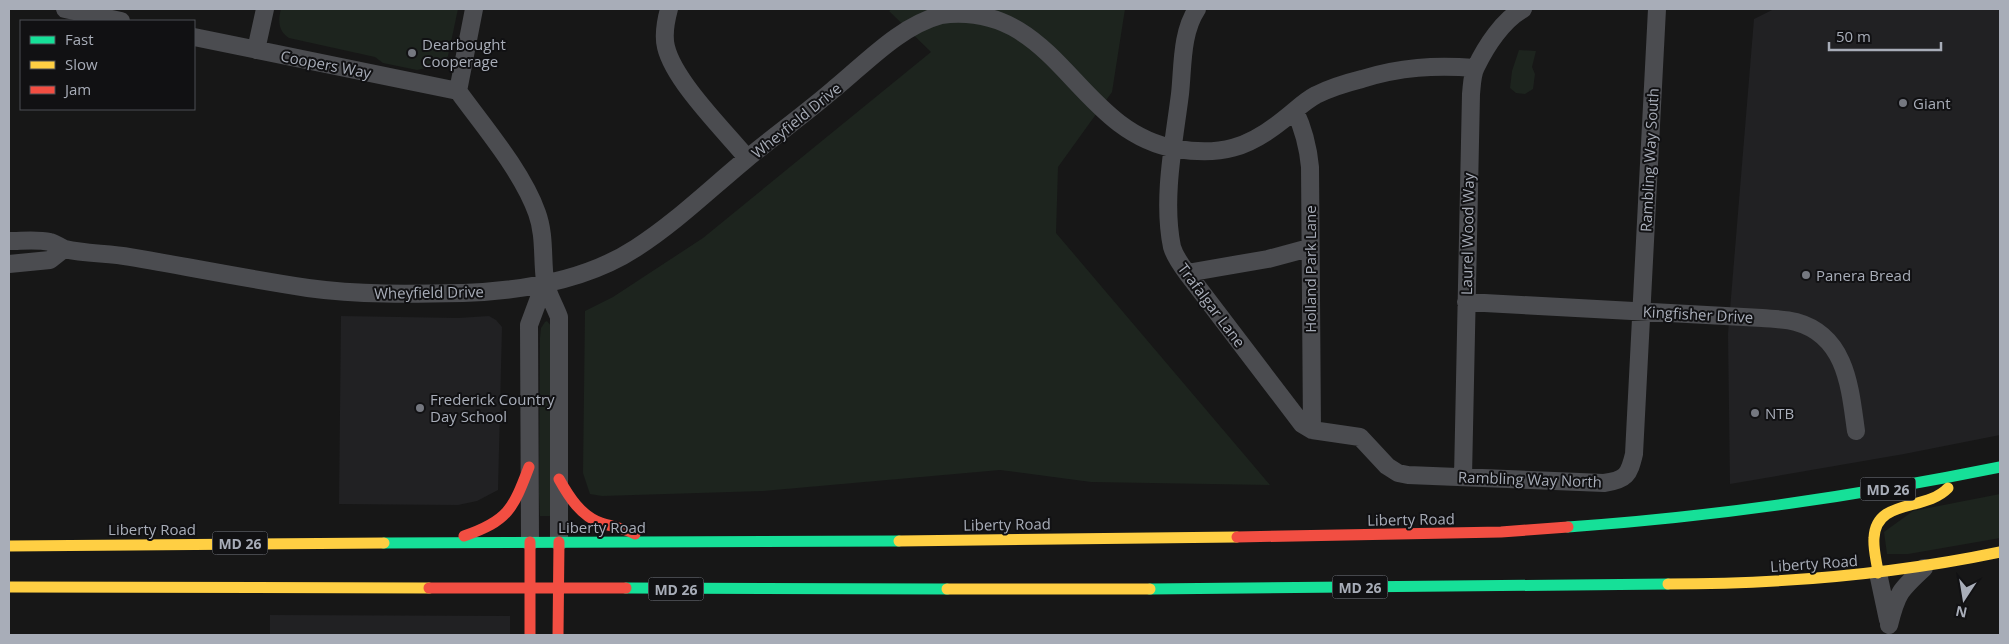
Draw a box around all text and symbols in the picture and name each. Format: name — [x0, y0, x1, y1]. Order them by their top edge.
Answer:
legend — [20, 20, 195, 110]
scale bar — [1829, 20, 1942, 52]
text: 50 m — [1836, 26, 1871, 46]
text: Fast — [65, 29, 94, 49]
place label: Dearbought Cooperage — [422, 34, 506, 71]
street label: Coopers Way — [279, 45, 374, 83]
marker: Dearbought Cooperage — [406, 47, 418, 59]
text: Slow — [65, 54, 98, 74]
street label: Wheyfield Drive — [747, 78, 845, 162]
text: Jam — [63, 79, 91, 99]
street label: Rambling Way South — [1635, 88, 1663, 232]
place label: Giant — [1913, 93, 1951, 113]
marker: Giant — [1897, 97, 1909, 109]
street label: Laurel Wood Way — [1456, 172, 1478, 295]
street label: Holland Park Lane — [1300, 205, 1320, 333]
street label: Trafalgar Lane — [1174, 259, 1250, 351]
place label: Panera Bread — [1816, 265, 1911, 285]
marker: Panera Bread — [1800, 269, 1812, 281]
street label: Wheyfield Drive — [374, 281, 484, 303]
street label: Kingfisher Drive — [1642, 301, 1754, 327]
place label: Frederick Country Day School — [430, 389, 555, 426]
marker: Frederick Country Day School — [414, 402, 426, 414]
place label: NTB — [1765, 403, 1794, 423]
marker: NTB — [1749, 407, 1761, 419]
street label: Rambling Way North — [1458, 466, 1602, 492]
road number: MD 26 — [1860, 478, 1916, 500]
street label: Liberty Road — [1367, 508, 1455, 530]
street label: Liberty Road — [963, 513, 1051, 535]
street label: Liberty Road — [558, 517, 646, 537]
street label: Liberty Road — [108, 519, 196, 539]
road number: MD 26 — [212, 532, 268, 554]
street label: Liberty Road — [1769, 550, 1859, 576]
north arrow — [1939, 574, 1989, 624]
road number: MD 26 — [1332, 576, 1388, 598]
road number: MD 26 — [648, 578, 704, 600]
text: N — [1954, 602, 1969, 623]

